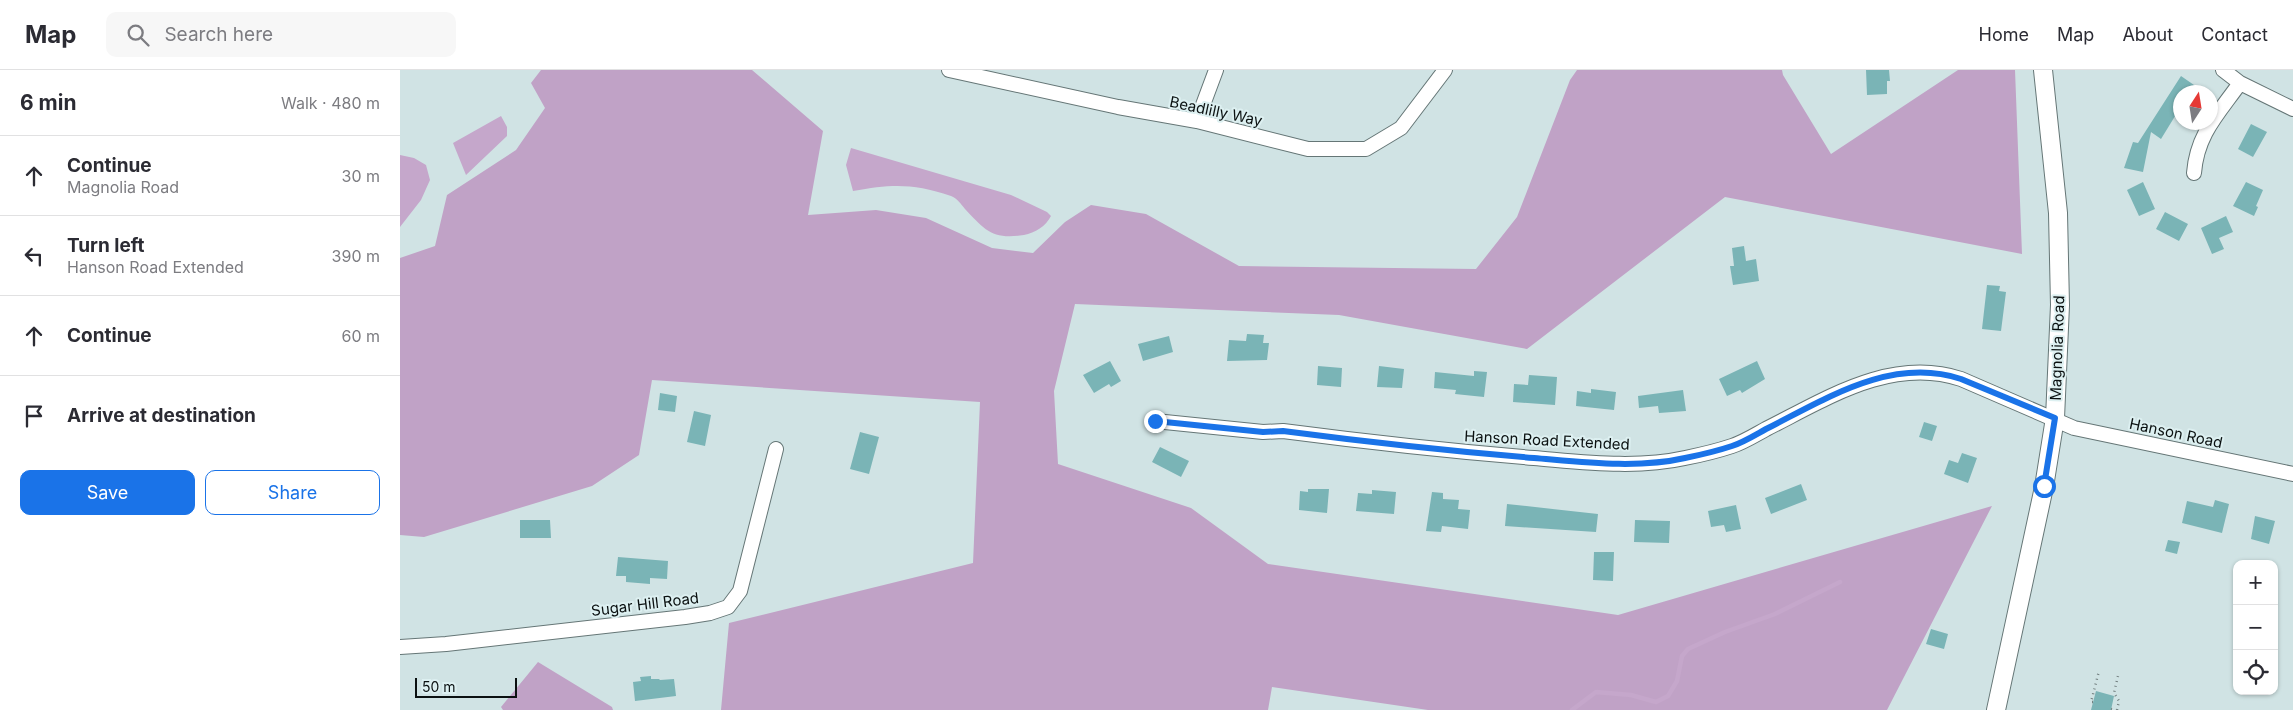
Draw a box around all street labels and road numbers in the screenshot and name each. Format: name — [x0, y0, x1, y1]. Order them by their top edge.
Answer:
street label: Beadlilly Way — [1168, 92, 1265, 130]
street label: Magnolia Road — [2046, 295, 2068, 401]
street label: Hanson Road — [2128, 414, 2224, 452]
street label: Hanson Road Extended — [1464, 426, 1630, 454]
street label: Sugar Hill Road — [590, 588, 700, 620]

